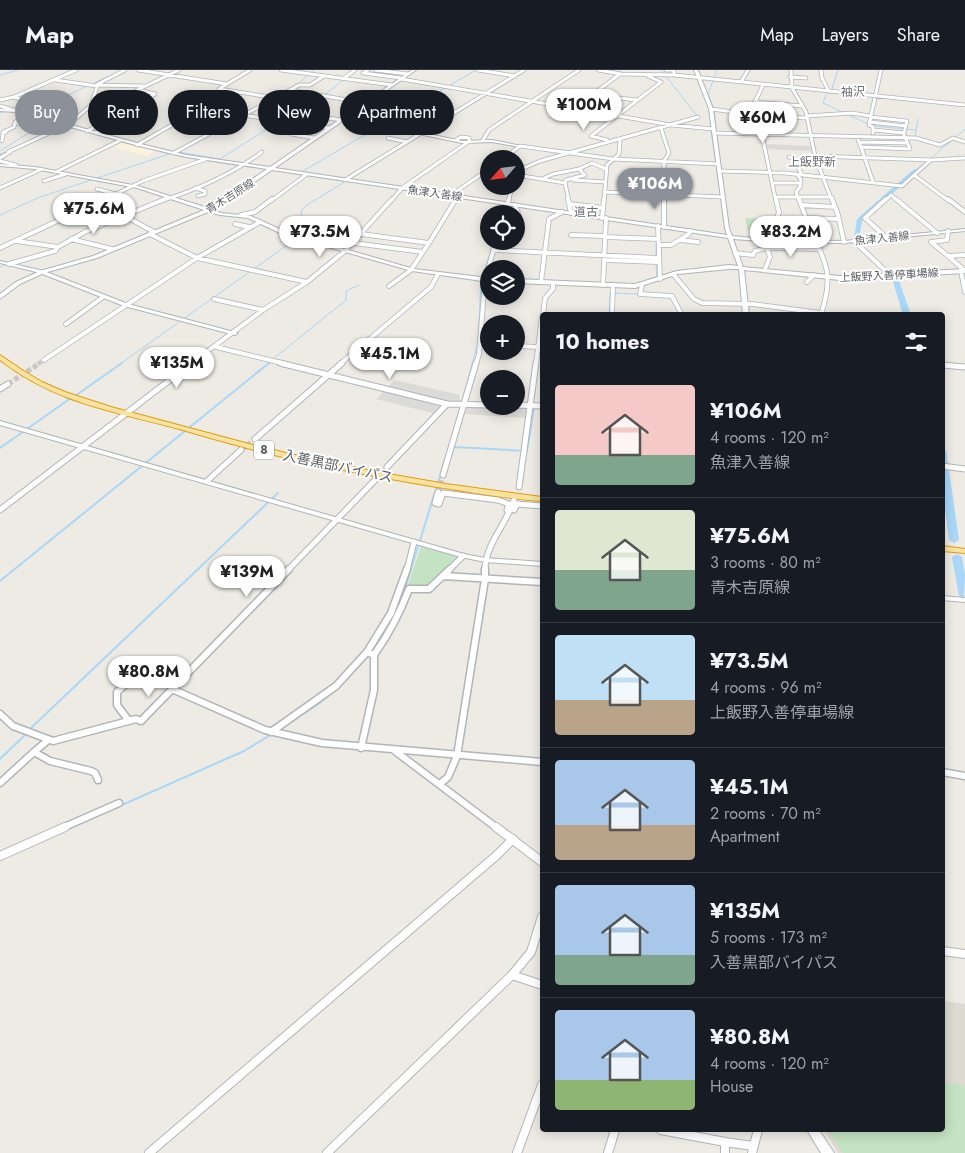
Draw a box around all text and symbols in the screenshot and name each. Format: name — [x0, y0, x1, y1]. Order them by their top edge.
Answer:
text: Map — [25, 17, 74, 52]
text: Map — [760, 22, 794, 48]
text: Layers — [822, 22, 869, 48]
text: Share — [897, 22, 940, 48]
district label: 袖沢 — [841, 83, 865, 101]
pin: ¥100M — [549, 88, 619, 131]
chip: Buy — [15, 90, 78, 135]
chip: Rent — [88, 90, 158, 135]
chip: Filters — [168, 90, 248, 135]
chip: New — [258, 90, 330, 135]
chip: Apartment — [340, 90, 454, 135]
text: ¥100M — [557, 93, 611, 116]
pin: ¥60M — [733, 102, 793, 144]
text: ¥60M — [740, 106, 786, 129]
north arrow — [480, 150, 525, 195]
map controls — [480, 150, 525, 415]
district label: 上飯野新 — [788, 153, 836, 171]
pin: ¥106M — [620, 168, 690, 210]
text: ¥106M — [628, 172, 682, 195]
street label: 青木吉原線 — [202, 175, 258, 217]
street label: 魚津入善線 — [407, 181, 463, 205]
pin: ¥75.6M — [53, 192, 135, 235]
text: ¥75.6M — [64, 197, 124, 220]
district label: 道古 — [574, 203, 598, 221]
button: locate — [480, 205, 525, 250]
pin: ¥73.5M — [279, 216, 361, 258]
pin: ¥83.2M — [750, 216, 832, 258]
text: ¥73.5M — [290, 220, 350, 243]
text: ¥83.2M — [761, 220, 821, 243]
street label: 魚津入善線 — [854, 227, 910, 249]
button: layers — [480, 260, 525, 305]
street label: 上飯野入善停車場線 — [839, 264, 939, 286]
button: + — [480, 315, 525, 360]
text: 10 homes — [555, 327, 649, 357]
icon: filters — [902, 328, 930, 356]
pin: ¥45.1M — [349, 338, 431, 380]
text: ¥45.1M — [360, 342, 420, 365]
pin: ¥135M — [142, 346, 212, 389]
text: ¥135M — [150, 351, 204, 374]
button: − — [480, 370, 525, 415]
text: ¥106M — [710, 396, 781, 426]
icon: home — [595, 405, 655, 465]
text: 4 rooms · 120 m² — [710, 426, 829, 449]
road number: 8 — [254, 440, 274, 460]
street label: 入善黒部バイパス — [281, 445, 395, 487]
text: 魚津入善線 — [710, 451, 790, 474]
text: ¥75.6M — [710, 521, 790, 551]
icon: home — [595, 530, 655, 590]
text: 3 rooms · 80 m² — [710, 551, 821, 574]
pin: ¥139M — [212, 556, 282, 598]
text: ¥139M — [220, 560, 274, 583]
text: 青木吉原線 — [710, 576, 790, 599]
text: ¥73.5M — [710, 646, 788, 676]
icon: home — [595, 655, 655, 715]
pin: ¥80.8M — [108, 656, 190, 698]
text: ¥80.8M — [119, 660, 179, 683]
text: 4 rooms · 96 m² — [710, 676, 821, 699]
text: 上飯野入善停車場線 — [710, 701, 854, 724]
text: ¥45.1M — [710, 772, 788, 802]
icon: home — [595, 780, 655, 840]
text: 2 rooms · 70 m² — [710, 802, 821, 825]
text: Apartment — [710, 825, 780, 848]
text: ¥135M — [710, 896, 780, 926]
icon: home — [595, 905, 655, 965]
text: 5 rooms · 173 m² — [710, 926, 827, 949]
text: 入善黒部バイパス — [710, 951, 838, 974]
text: ¥80.8M — [710, 1022, 790, 1052]
icon: home — [595, 1030, 655, 1090]
text: 4 rooms · 120 m² — [710, 1052, 829, 1075]
text: House — [710, 1075, 753, 1098]

